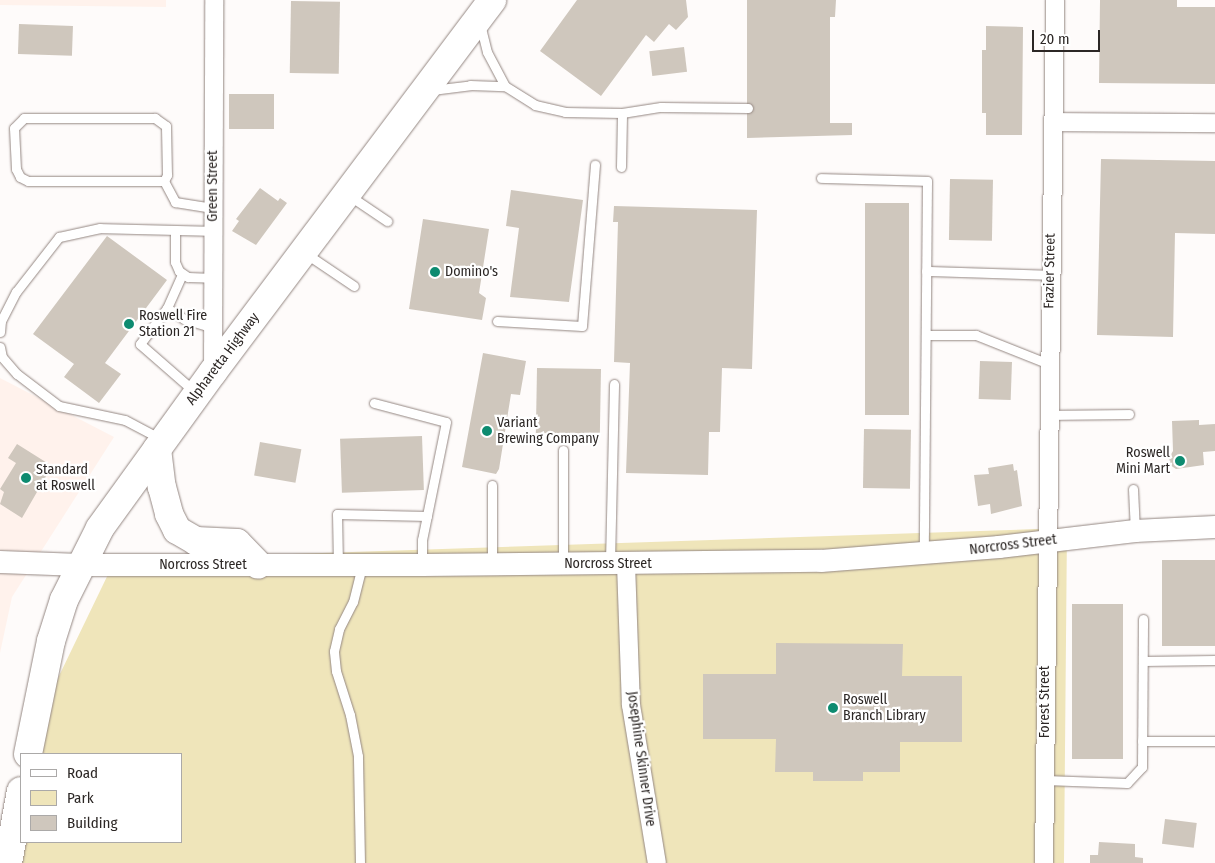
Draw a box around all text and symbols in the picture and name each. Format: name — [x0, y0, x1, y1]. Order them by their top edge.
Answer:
scale bar — [1035, 20, 1102, 52]
text: 20 m — [1040, 30, 1070, 48]
street label: Green Street — [205, 150, 221, 222]
street label: Frazier Street — [1041, 233, 1059, 309]
place label: Domino's — [445, 264, 498, 280]
marker: Domino's — [429, 266, 441, 278]
place label: Roswell Fire Station 21 — [139, 308, 207, 341]
street label: Alpharetta Highway — [183, 310, 263, 408]
marker: Roswell Fire Station 21 — [123, 318, 135, 330]
place label: Variant Brewing Company — [497, 415, 599, 448]
marker: Variant Brewing Company — [481, 425, 493, 437]
place label: Roswell Mini Mart — [1116, 445, 1170, 478]
marker: Roswell Mini Mart — [1174, 455, 1186, 467]
place label: Standard at Roswell — [36, 462, 95, 494]
marker: Standard at Roswell — [20, 472, 32, 484]
street label: Norcross Street — [968, 531, 1058, 559]
street label: Norcross Street — [564, 556, 652, 572]
street label: Norcross Street — [159, 557, 247, 573]
street label: Forest Street — [1037, 666, 1053, 738]
street label: Josephine Skinner Drive — [623, 690, 659, 828]
place label: Roswell Branch Library — [843, 692, 926, 724]
marker: Roswell Branch Library — [827, 702, 839, 714]
legend — [20, 753, 182, 843]
text: Road — [67, 764, 98, 782]
text: Park — [67, 789, 94, 807]
text: Building — [67, 814, 118, 832]

